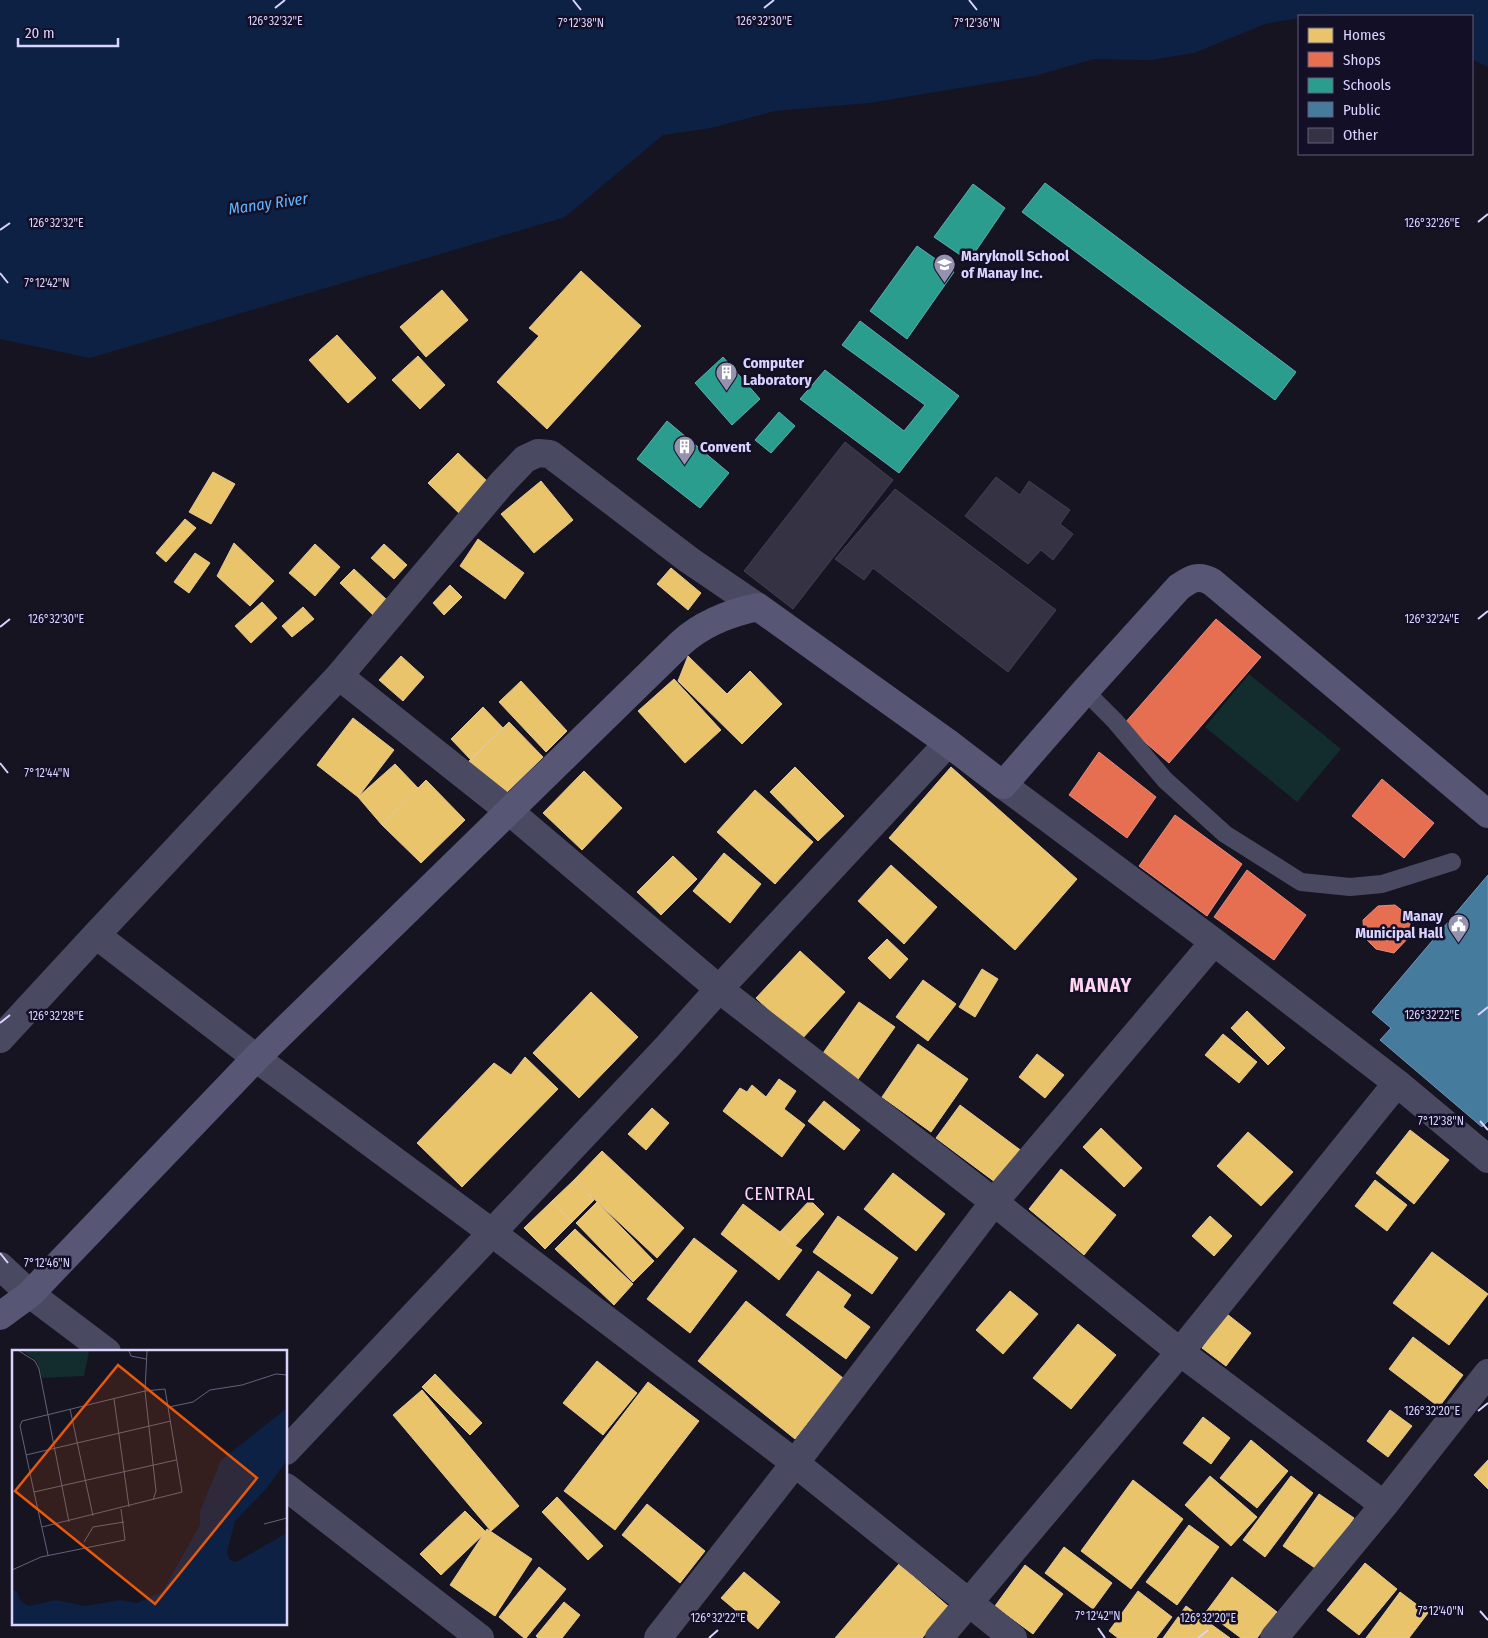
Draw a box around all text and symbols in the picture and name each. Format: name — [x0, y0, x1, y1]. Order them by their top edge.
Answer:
text: 126°32'32"E — [247, 14, 303, 28]
text: 126°32'30"E — [736, 14, 792, 28]
scale bar — [18, 15, 118, 47]
legend — [1298, 15, 1473, 155]
text: 7°12'38"N — [558, 16, 604, 30]
text: 7°12'36"N — [954, 16, 1000, 30]
text: 20 m — [25, 24, 55, 42]
text: Homes — [1343, 26, 1385, 44]
text: Shops — [1343, 51, 1381, 69]
text: Schools — [1343, 76, 1391, 94]
text: Public — [1343, 101, 1381, 119]
text: Other — [1343, 126, 1379, 144]
water label: Manay River — [227, 188, 309, 218]
text: 126°32'32"E — [28, 216, 84, 230]
text: 126°32'26"E — [1404, 216, 1460, 230]
place label: Maryknoll School of Manay Inc. — [961, 247, 1070, 282]
school or university icon: Maryknoll School of Manay Inc. — [933, 253, 957, 284]
text: 7°12'42"N — [24, 276, 70, 290]
place label: Computer Laboratory — [743, 354, 813, 389]
building icon: Computer Laboratory — [715, 360, 739, 391]
building icon: Convent — [672, 435, 696, 466]
place label: Convent — [700, 438, 752, 456]
text: 126°32'30"E — [28, 612, 84, 626]
text: 126°32'24"E — [1405, 612, 1460, 626]
text: 7°12'44"N — [24, 766, 70, 780]
place label: Manay Municipal Hall — [1355, 907, 1444, 942]
public building icon: Manay Municipal Hall — [1447, 913, 1471, 944]
district label: MANAY — [1070, 973, 1133, 997]
text: 126°32'22"E — [1404, 1008, 1460, 1022]
text: 126°32'28"E — [28, 1009, 84, 1023]
text: 7°12'38"N — [1418, 1114, 1464, 1128]
district label: CENTRAL — [744, 1183, 816, 1205]
text: 7°12'46"N — [24, 1256, 70, 1270]
inset map — [12, 1350, 288, 1626]
text: 126°32'20"E — [1404, 1404, 1460, 1418]
text: 7°12'40"N — [1418, 1604, 1464, 1618]
text: 7°12'42"N — [1075, 1609, 1121, 1623]
text: 126°32'22"E — [690, 1611, 746, 1625]
text: 126°32'20"E — [1180, 1611, 1236, 1625]

